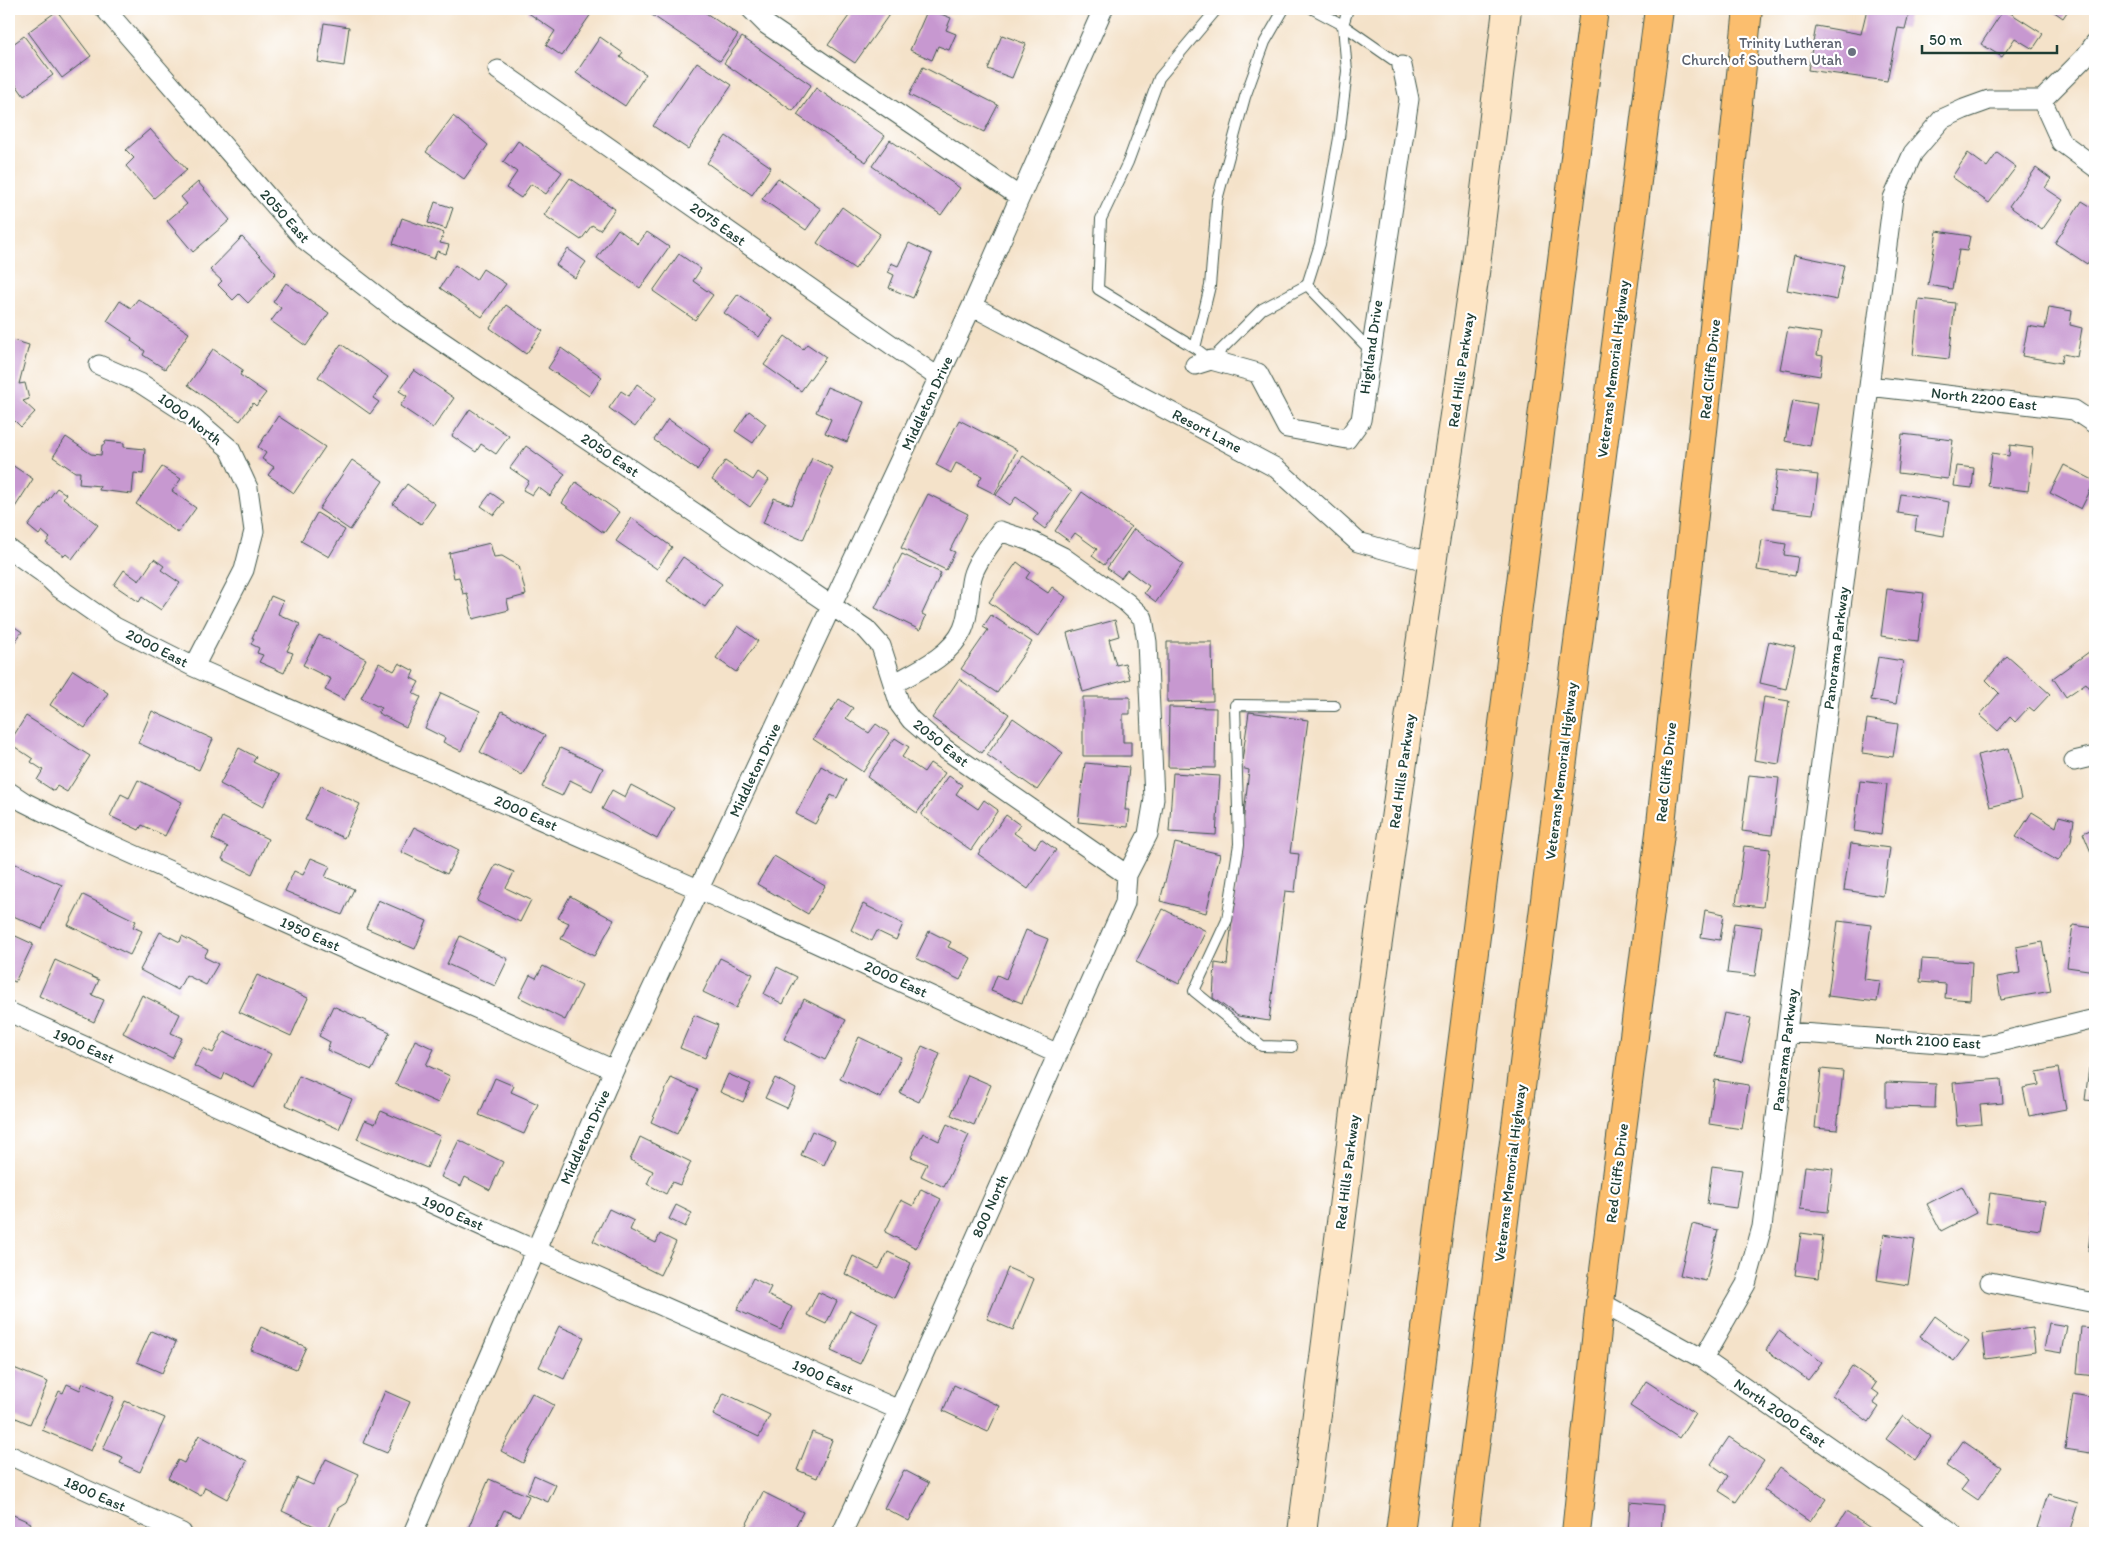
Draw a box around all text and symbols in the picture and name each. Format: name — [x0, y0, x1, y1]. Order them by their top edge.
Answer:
scale bar — [1922, 22, 2056, 54]
text: 50 m — [1929, 31, 1962, 49]
place label: Trinity Lutheran Church of Southern Utah — [1681, 34, 1842, 69]
marker: Trinity Lutheran Church of Southern Utah — [1846, 46, 1858, 58]
street label: 2050 East — [256, 185, 314, 247]
street label: 2075 East — [687, 198, 750, 250]
street label: Veterans Memorial Highway — [1593, 279, 1633, 459]
street label: Highland Drive — [1355, 299, 1387, 395]
street label: Red Hills Parkway — [1444, 312, 1478, 428]
street label: Red Cliffs Drive — [1696, 318, 1724, 420]
street label: Middleton Drive — [897, 353, 957, 453]
street label: North 2200 East — [1930, 384, 2038, 414]
street label: 1000 North — [154, 389, 226, 449]
street label: Resort Lane — [1169, 405, 1245, 457]
street label: 2050 East — [578, 429, 643, 481]
street label: Panorama Parkway — [1820, 585, 1852, 711]
street label: 2000 East — [123, 625, 191, 671]
street label: Veterans Memorial Highway — [1541, 681, 1581, 861]
street label: Red Hills Parkway — [1385, 713, 1419, 829]
street label: 2050 East — [910, 715, 973, 771]
street label: Middleton Drive — [725, 720, 785, 820]
street label: Red Cliffs Drive — [1652, 721, 1680, 823]
street label: 2000 East — [492, 791, 561, 835]
street label: 1950 East — [277, 913, 343, 955]
street label: 2000 East — [862, 957, 931, 1002]
street label: Panorama Parkway — [1769, 987, 1801, 1113]
street label: 1900 East — [51, 1025, 118, 1068]
street label: North 2100 East — [1875, 1029, 1982, 1053]
street label: Veterans Memorial Highway — [1490, 1083, 1530, 1263]
street label: Middleton Drive — [556, 1087, 614, 1187]
street label: Red Hills Parkway — [1331, 1114, 1363, 1230]
street label: Red Cliffs Drive — [1602, 1122, 1632, 1224]
street label: 800 North — [968, 1172, 1012, 1240]
street label: 1900 East — [420, 1192, 487, 1235]
street label: 1900 East — [790, 1356, 857, 1399]
street label: North 2000 East — [1731, 1375, 1830, 1452]
street label: 1800 East — [61, 1472, 129, 1516]

